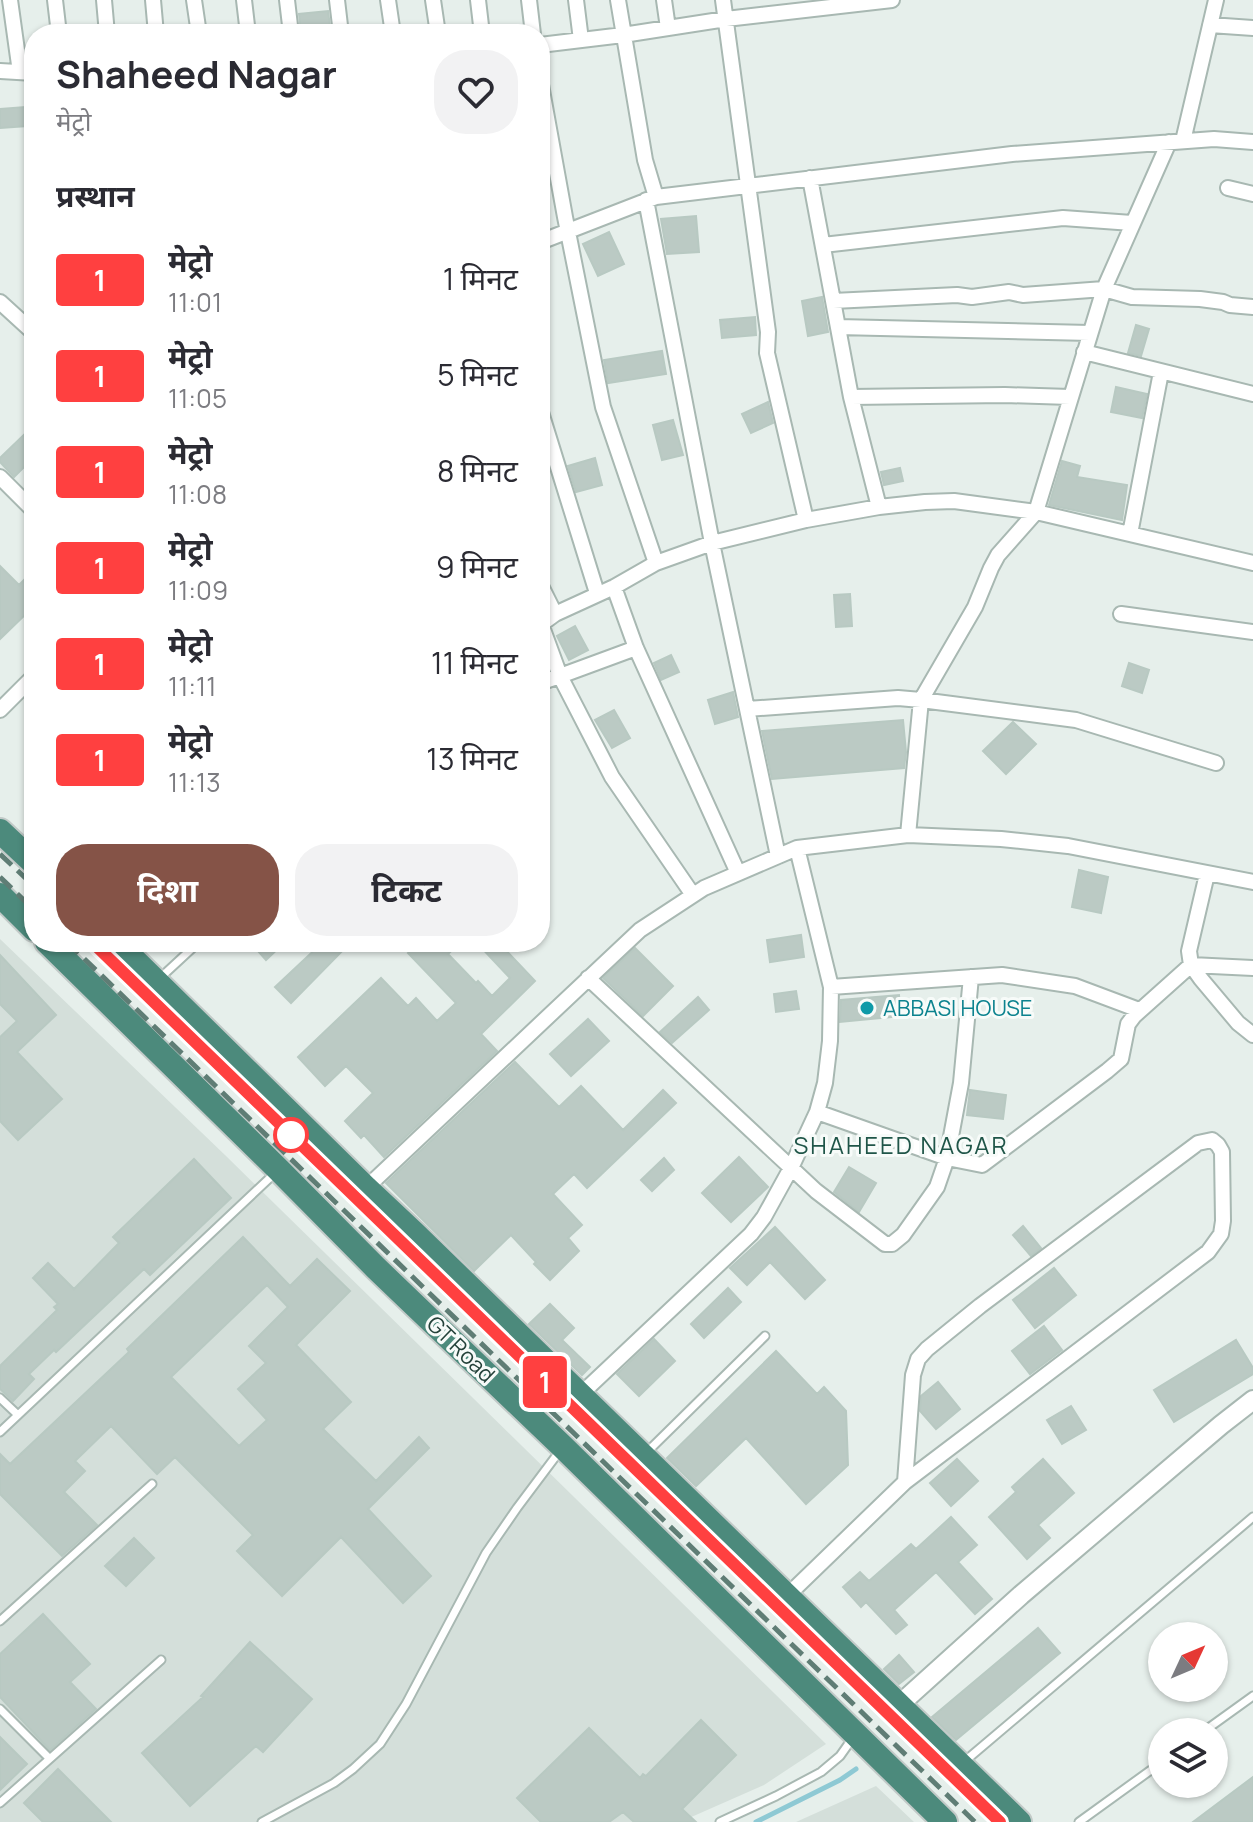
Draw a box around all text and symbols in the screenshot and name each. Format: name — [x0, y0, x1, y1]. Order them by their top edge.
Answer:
text: Shaheed Nagar — [56, 47, 337, 99]
button: heart — [434, 50, 518, 134]
text: मेट्रो — [56, 103, 91, 139]
text: प्रस्थान — [56, 175, 135, 216]
text: मेट्रो — [168, 240, 213, 281]
text: 1 मिनट — [443, 258, 518, 299]
text: 1 — [94, 261, 106, 299]
text: 11:01 — [168, 284, 222, 320]
text: मेट्रो — [168, 336, 213, 377]
text: 5 मिनट — [437, 354, 518, 395]
text: 1 — [94, 357, 106, 395]
text: 11:05 — [168, 380, 227, 416]
text: मेट्रो — [168, 432, 213, 473]
text: 8 मिनट — [437, 450, 518, 491]
text: 1 — [94, 453, 106, 491]
text: 11:08 — [168, 476, 227, 512]
text: मेट्रो — [168, 528, 213, 569]
text: 9 मिनट — [436, 546, 518, 587]
text: 1 — [94, 549, 106, 587]
text: 11:09 — [168, 572, 228, 608]
text: मेट्रो — [168, 624, 213, 665]
text: 11 मिनट — [431, 642, 518, 683]
text: 1 — [94, 645, 106, 683]
text: 11:11 — [168, 668, 216, 704]
text: मेट्रो — [168, 720, 213, 761]
text: 13 मिनट — [426, 738, 518, 779]
text: 1 — [94, 741, 106, 779]
text: 11:13 — [168, 764, 221, 800]
button: दिशा — [56, 844, 279, 936]
button: टिकट — [295, 844, 518, 936]
place label: ABBASI HOUSE — [883, 993, 1032, 1023]
marker: ABBASI HOUSE — [858, 999, 876, 1017]
unlabelled marker — [274, 1118, 308, 1152]
district label: SHAHEED NAGAR — [793, 1128, 1009, 1161]
street label: GT Road — [420, 1309, 502, 1389]
line badge: 1 — [519, 1356, 571, 1408]
text: 1 — [539, 1363, 551, 1401]
north arrow — [1148, 1622, 1228, 1702]
map controls — [1148, 1622, 1228, 1798]
button: layers — [1148, 1718, 1228, 1798]

